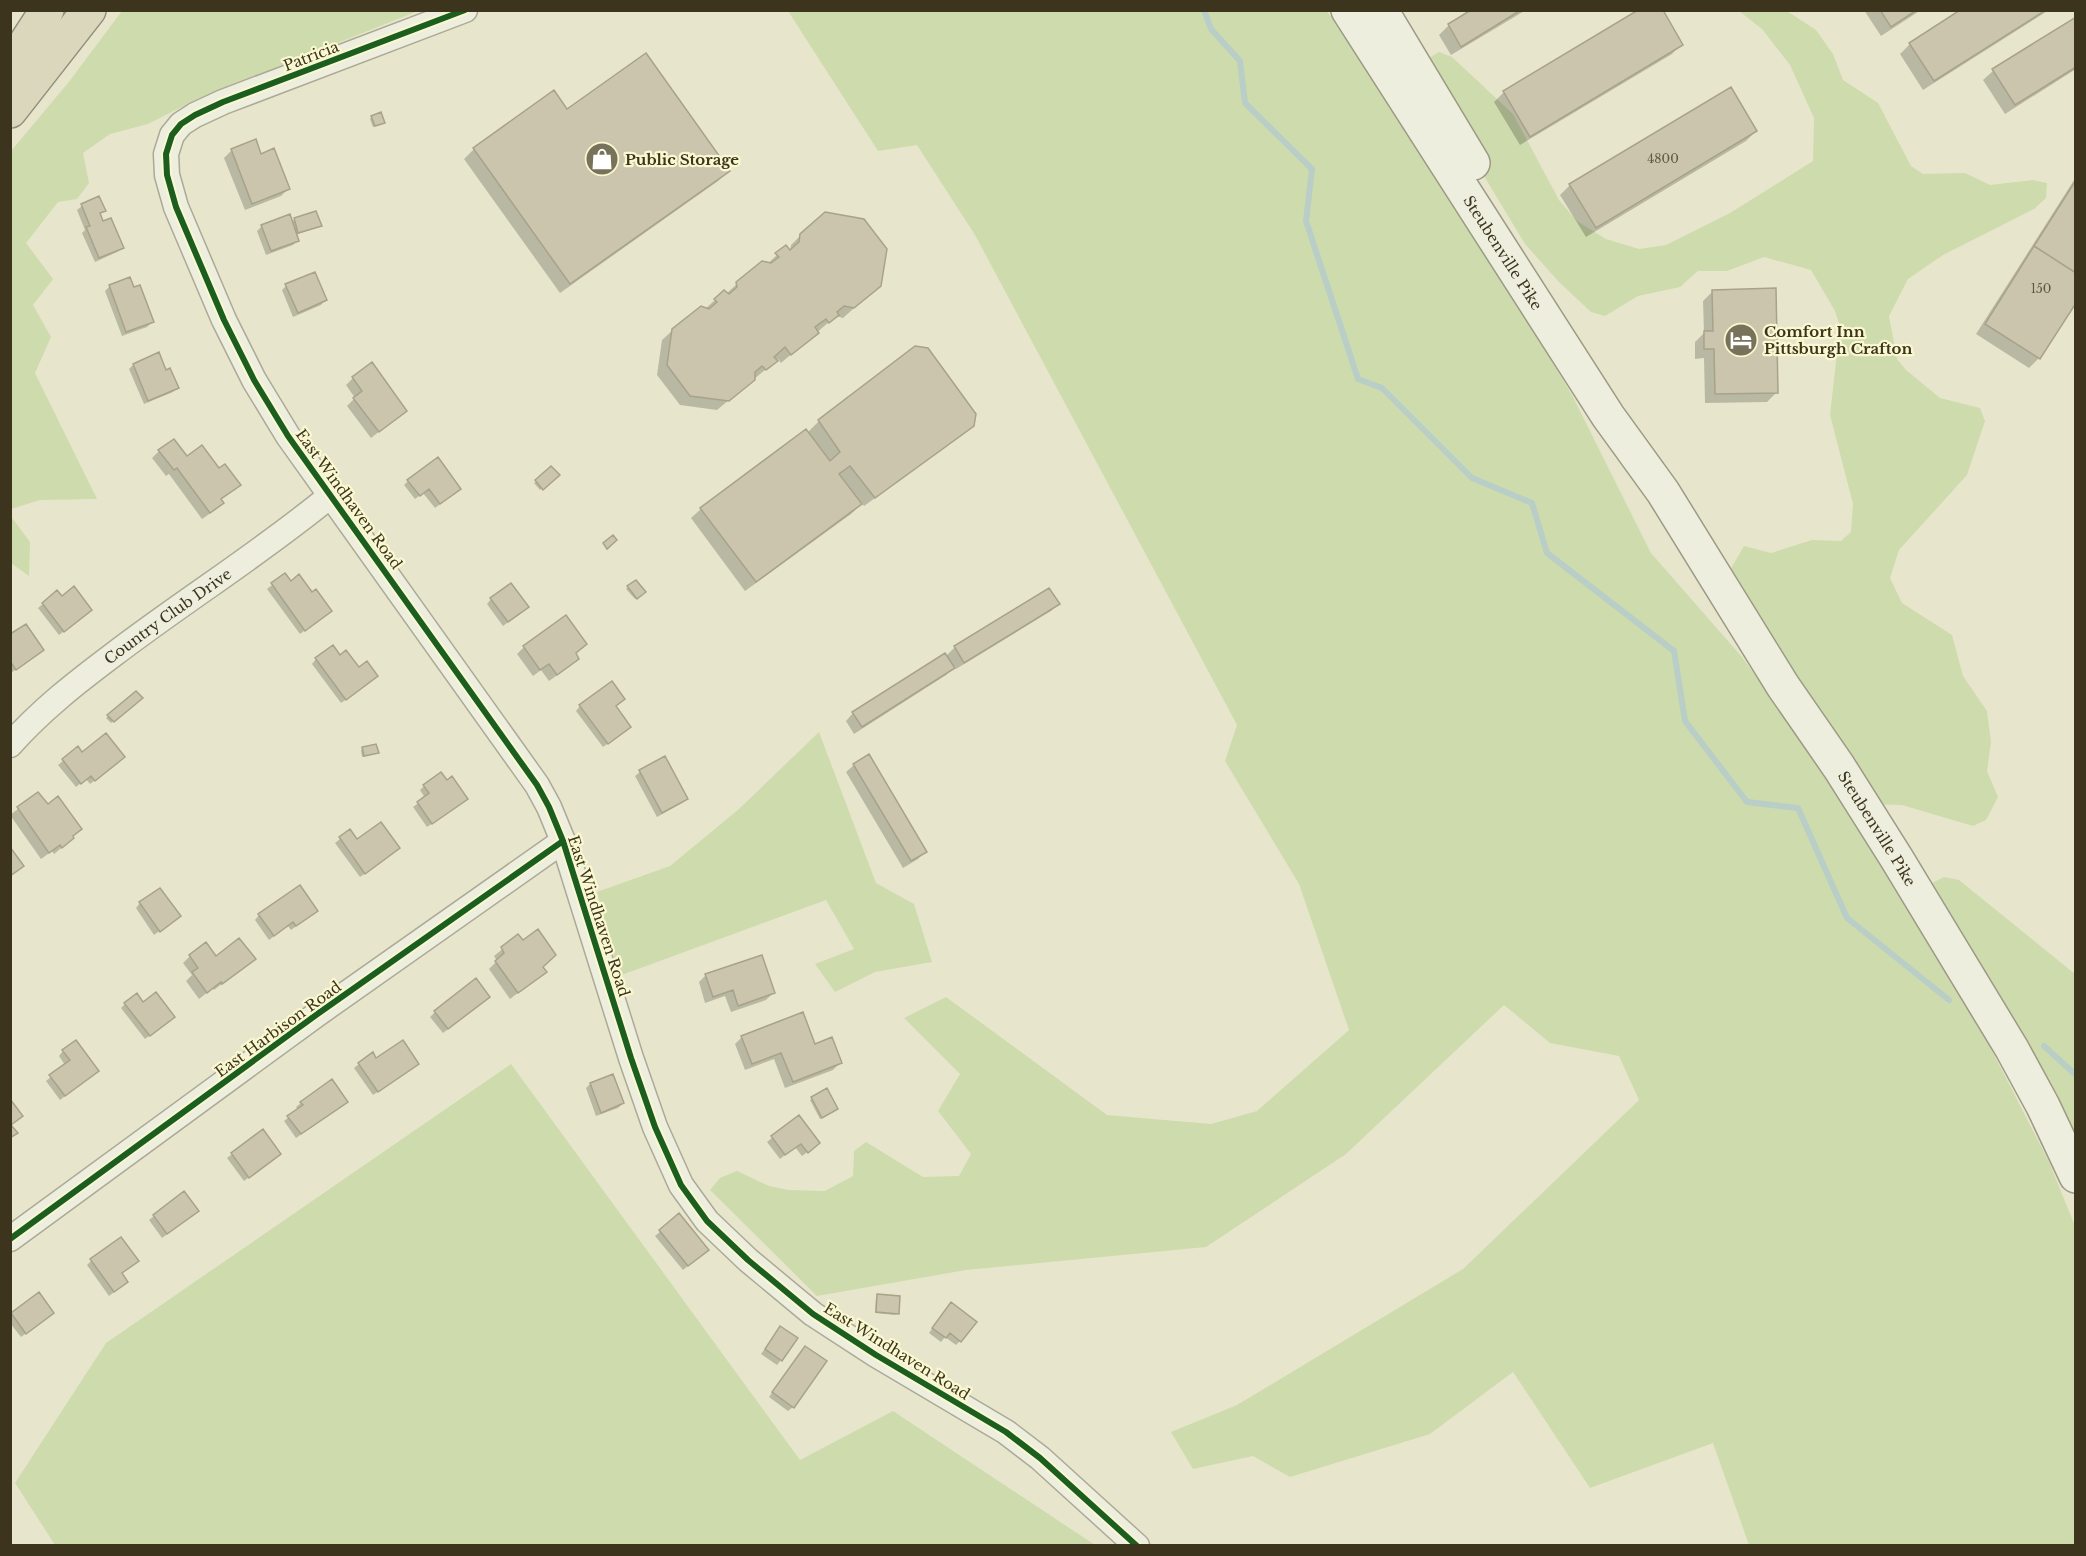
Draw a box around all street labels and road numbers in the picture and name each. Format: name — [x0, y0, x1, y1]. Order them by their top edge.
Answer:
street label: Patricia — [281, 37, 342, 75]
street label: Steubenville Pike — [1460, 192, 1547, 313]
street label: East Windhaven Road — [292, 425, 406, 573]
street label: Country Club Drive — [100, 564, 235, 668]
street label: Steubenville Pike — [1834, 767, 1921, 889]
street label: East Windhaven Road — [564, 833, 634, 999]
street label: East Harbison Road — [211, 977, 345, 1081]
street label: East Windhaven Road — [820, 1298, 974, 1404]

